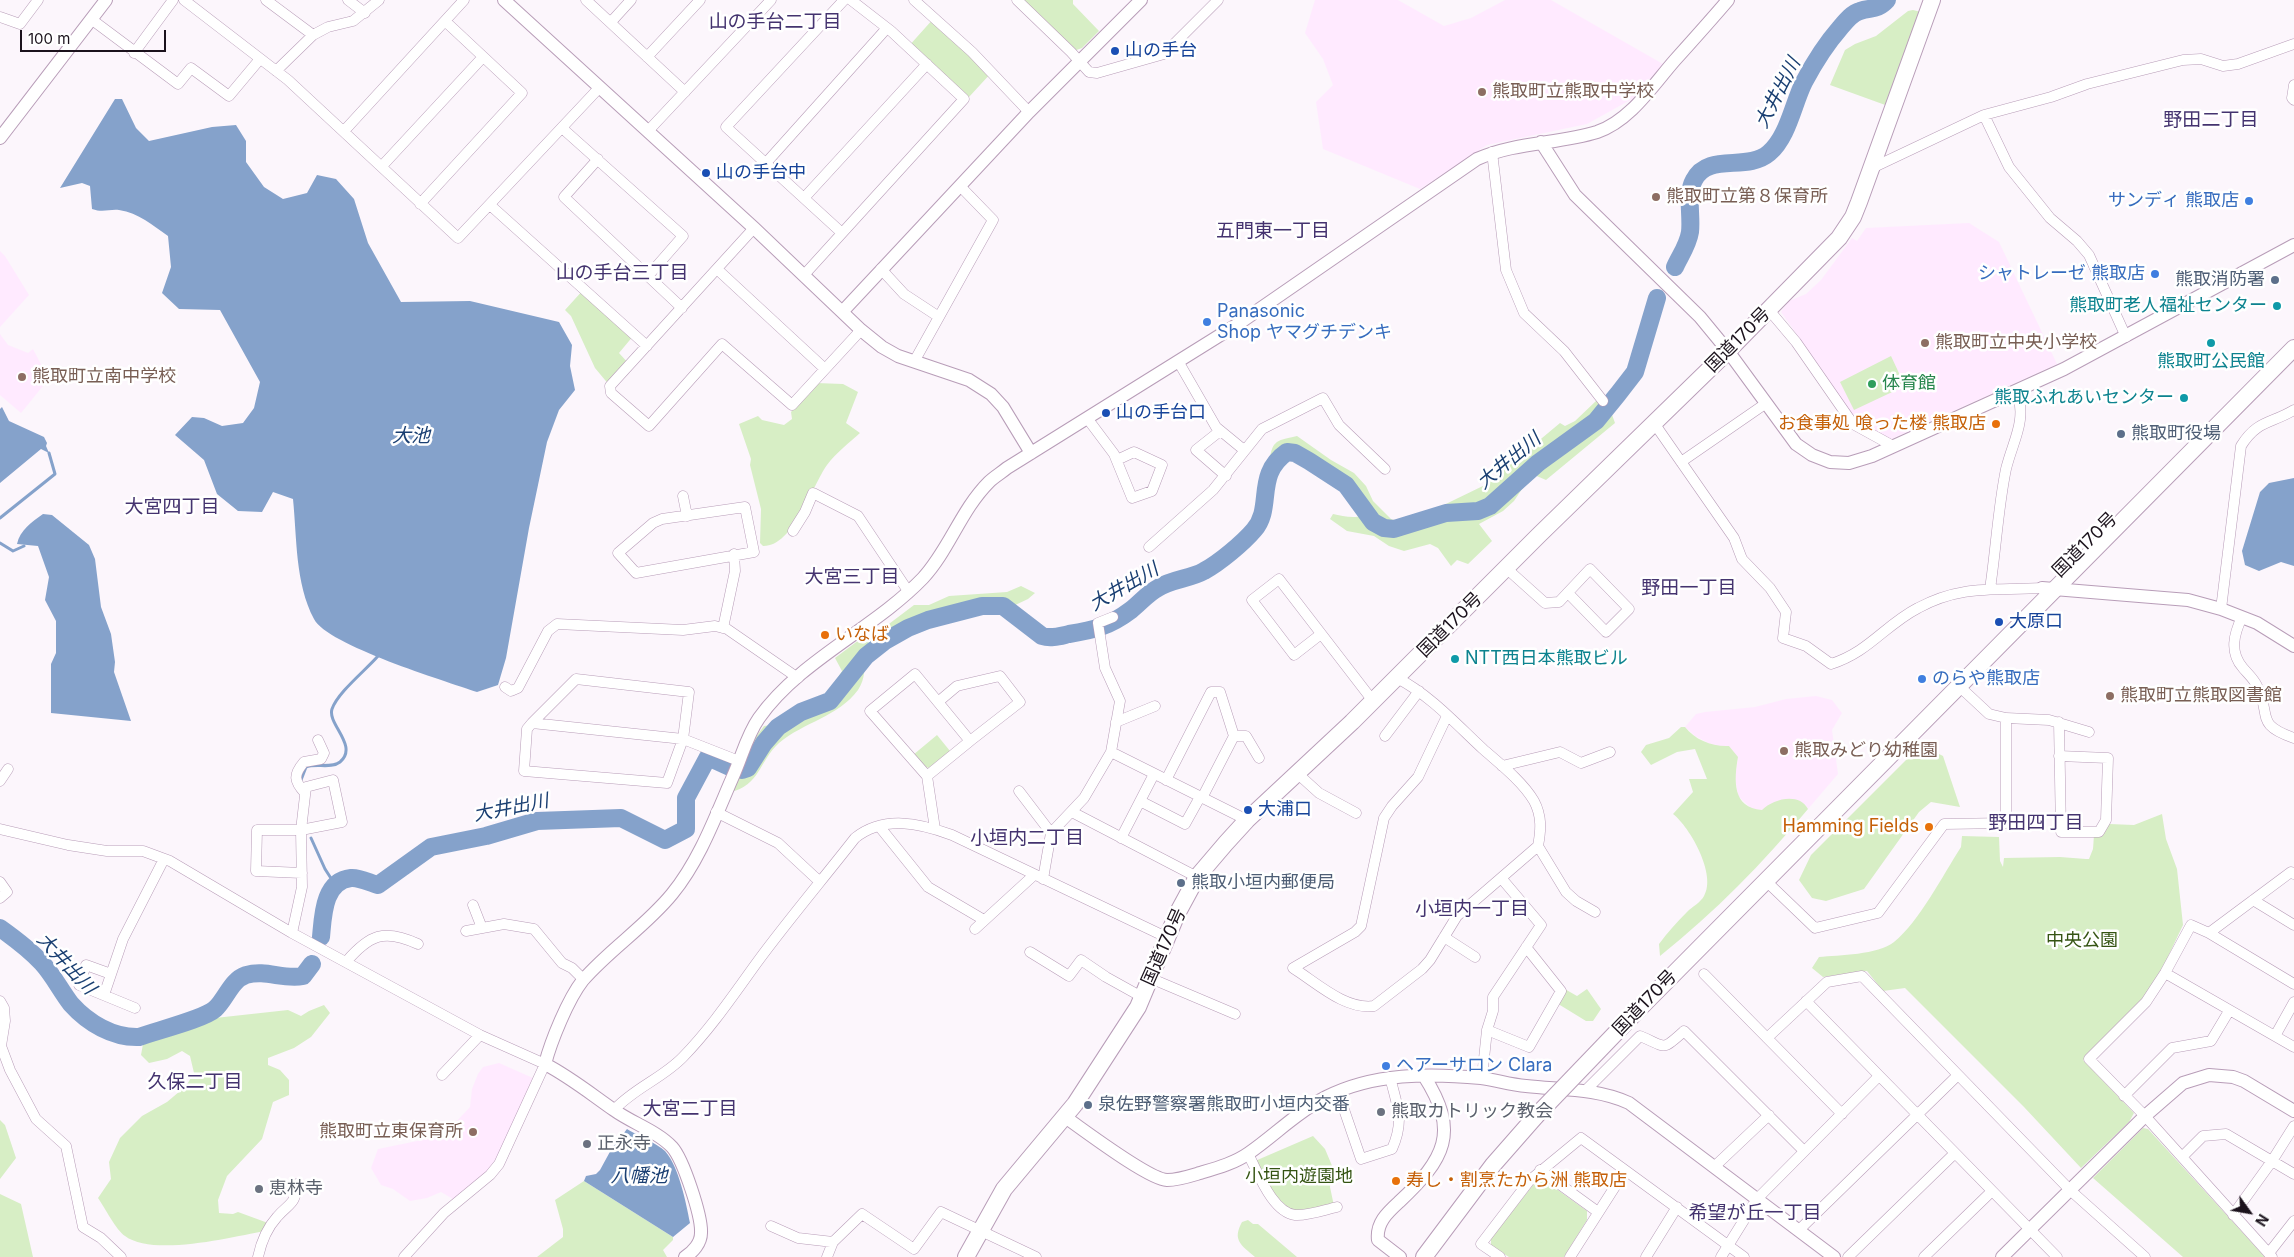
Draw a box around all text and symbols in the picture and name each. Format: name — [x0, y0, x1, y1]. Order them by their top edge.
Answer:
district label: 山の手台二丁目 — [709, 11, 841, 33]
scale bar — [22, 20, 169, 52]
text: 100 m — [28, 29, 70, 48]
place label: 山の手台 — [1125, 40, 1197, 62]
marker: 山の手台 — [1109, 45, 1121, 57]
water label: 大井出川 — [1751, 54, 1805, 132]
place label: 熊取町立熊取中学校 — [1492, 81, 1654, 103]
marker: 熊取町立熊取中学校 — [1476, 86, 1488, 98]
district label: 野田二丁目 — [2164, 109, 2258, 131]
place label: 山の手台中 — [716, 162, 806, 184]
marker: 山の手台中 — [700, 167, 712, 179]
place label: 熊取町立第８保育所 — [1666, 186, 1828, 208]
place label: サンディ 熊取店 — [2108, 190, 2239, 212]
marker: 熊取町立第８保育所 — [1650, 191, 1662, 203]
marker: サンディ 熊取店 — [2243, 195, 2255, 207]
district label: 五門東一丁目 — [1216, 220, 1330, 242]
district label: 山の手台三丁目 — [556, 262, 688, 284]
place label: シャトレーゼ 熊取店 — [1978, 263, 2145, 285]
marker: シャトレーゼ 熊取店 — [2149, 268, 2161, 280]
place label: 熊取消防署 — [2175, 269, 2265, 291]
marker: 熊取消防署 — [2269, 274, 2281, 286]
place label: 熊取町老人福祉センター — [2069, 295, 2267, 317]
marker: 熊取町老人福祉センター — [2271, 300, 2283, 312]
place label: Panasonic Shop ヤマグチデンキ — [1217, 301, 1392, 344]
street label: 国道170号 — [1701, 303, 1775, 377]
marker: Panasonic Shop ヤマグチデンキ — [1201, 316, 1213, 328]
place label: 熊取町立中央小学校 — [1935, 332, 2097, 354]
marker: 熊取町立中央小学校 — [1919, 337, 1931, 349]
marker: 熊取町公民館 — [2205, 337, 2217, 349]
place label: 熊取町公民館 — [2157, 351, 2265, 373]
place label: 熊取町立南中学校 — [32, 366, 176, 388]
marker: 熊取町立南中学校 — [16, 371, 28, 383]
place label: 体育館 — [1882, 373, 1936, 395]
marker: 体育館 — [1866, 378, 1878, 390]
place label: 熊取ふれあいセンター — [1994, 387, 2174, 409]
marker: 熊取ふれあいセンター — [2178, 392, 2190, 404]
place label: 山の手台口 — [1116, 402, 1206, 424]
marker: 山の手台口 — [1100, 407, 1112, 419]
place label: お食事処 喰った楼 熊取店 — [1778, 413, 1986, 435]
marker: お食事処 喰った楼 熊取店 — [1990, 418, 2002, 430]
place label: 熊取町役場 — [2131, 423, 2221, 445]
water label: 大池 — [392, 425, 430, 447]
water label: 大井出川 — [1473, 428, 1545, 494]
marker: 熊取町役場 — [2115, 428, 2127, 440]
district label: 大宮四丁目 — [125, 496, 219, 518]
street label: 国道170号 — [2048, 508, 2122, 582]
water label: 大井出川 — [1085, 558, 1163, 616]
district label: 大宮三丁目 — [805, 566, 899, 588]
district label: 野田一丁目 — [1642, 577, 1736, 599]
street label: 国道170号 — [1413, 588, 1487, 662]
place label: 大原口 — [2009, 611, 2063, 633]
marker: 大原口 — [1993, 616, 2005, 628]
place label: いなば — [835, 624, 889, 646]
marker: いなば — [819, 629, 831, 641]
place label: NTT西日本熊取ビル — [1465, 648, 1628, 670]
marker: NTT西日本熊取ビル — [1449, 653, 1461, 665]
place label: のらや熊取店 — [1932, 668, 2040, 690]
marker: のらや熊取店 — [1916, 673, 1928, 685]
place label: 熊取町立熊取図書館 — [2120, 685, 2282, 707]
marker: 熊取町立熊取図書館 — [2104, 690, 2116, 702]
place label: 熊取みどり幼稚園 — [1794, 740, 1938, 762]
marker: 熊取みどり幼稚園 — [1778, 745, 1790, 757]
water label: 大井出川 — [472, 790, 550, 826]
place label: 大浦口 — [1258, 799, 1312, 821]
marker: 大浦口 — [1242, 804, 1254, 816]
district label: 野田四丁目 — [1989, 812, 2083, 834]
place label: Hamming Fields — [1783, 816, 1919, 838]
marker: Hamming Fields — [1923, 821, 1935, 833]
district label: 小垣内二丁目 — [970, 827, 1084, 849]
place label: 熊取小垣内郵便局 — [1191, 872, 1335, 894]
marker: 熊取小垣内郵便局 — [1175, 877, 1187, 889]
district label: 小垣内一丁目 — [1415, 898, 1529, 920]
street label: 国道170号 — [1137, 905, 1191, 989]
water label: 大井出川 — [32, 928, 100, 1000]
park label: 中央公園 — [2046, 930, 2118, 952]
street label: 国道170号 — [1609, 966, 1681, 1040]
place label: ヘアーサロン Clara — [1396, 1055, 1552, 1077]
marker: ヘアーサロン Clara — [1380, 1060, 1392, 1072]
district label: 久保二丁目 — [148, 1071, 242, 1093]
place label: 泉佐野警察署熊取町小垣内交番 — [1098, 1094, 1350, 1116]
district label: 大宮二丁目 — [643, 1098, 737, 1120]
marker: 泉佐野警察署熊取町小垣内交番 — [1082, 1099, 1094, 1111]
place label: 熊取カトリック教会 — [1391, 1101, 1553, 1123]
marker: 熊取カトリック教会 — [1375, 1106, 1387, 1118]
place label: 熊取町立東保育所 — [319, 1121, 463, 1143]
marker: 熊取町立東保育所 — [467, 1126, 479, 1138]
place label: 正永寺 — [597, 1133, 651, 1155]
marker: 正永寺 — [581, 1138, 593, 1150]
water label: 八幡池 — [611, 1165, 667, 1187]
park label: 小垣内遊園地 — [1245, 1166, 1353, 1188]
place label: 寿し・割烹たから洲 熊取店 — [1406, 1170, 1627, 1192]
marker: 寿し・割烹たから洲 熊取店 — [1390, 1175, 1402, 1187]
place label: 恵林寺 — [269, 1178, 323, 1200]
marker: 恵林寺 — [253, 1183, 265, 1195]
north arrow — [2224, 1187, 2274, 1237]
district label: 希望が丘一丁目 — [1689, 1202, 1821, 1224]
text: N — [2252, 1211, 2272, 1229]

